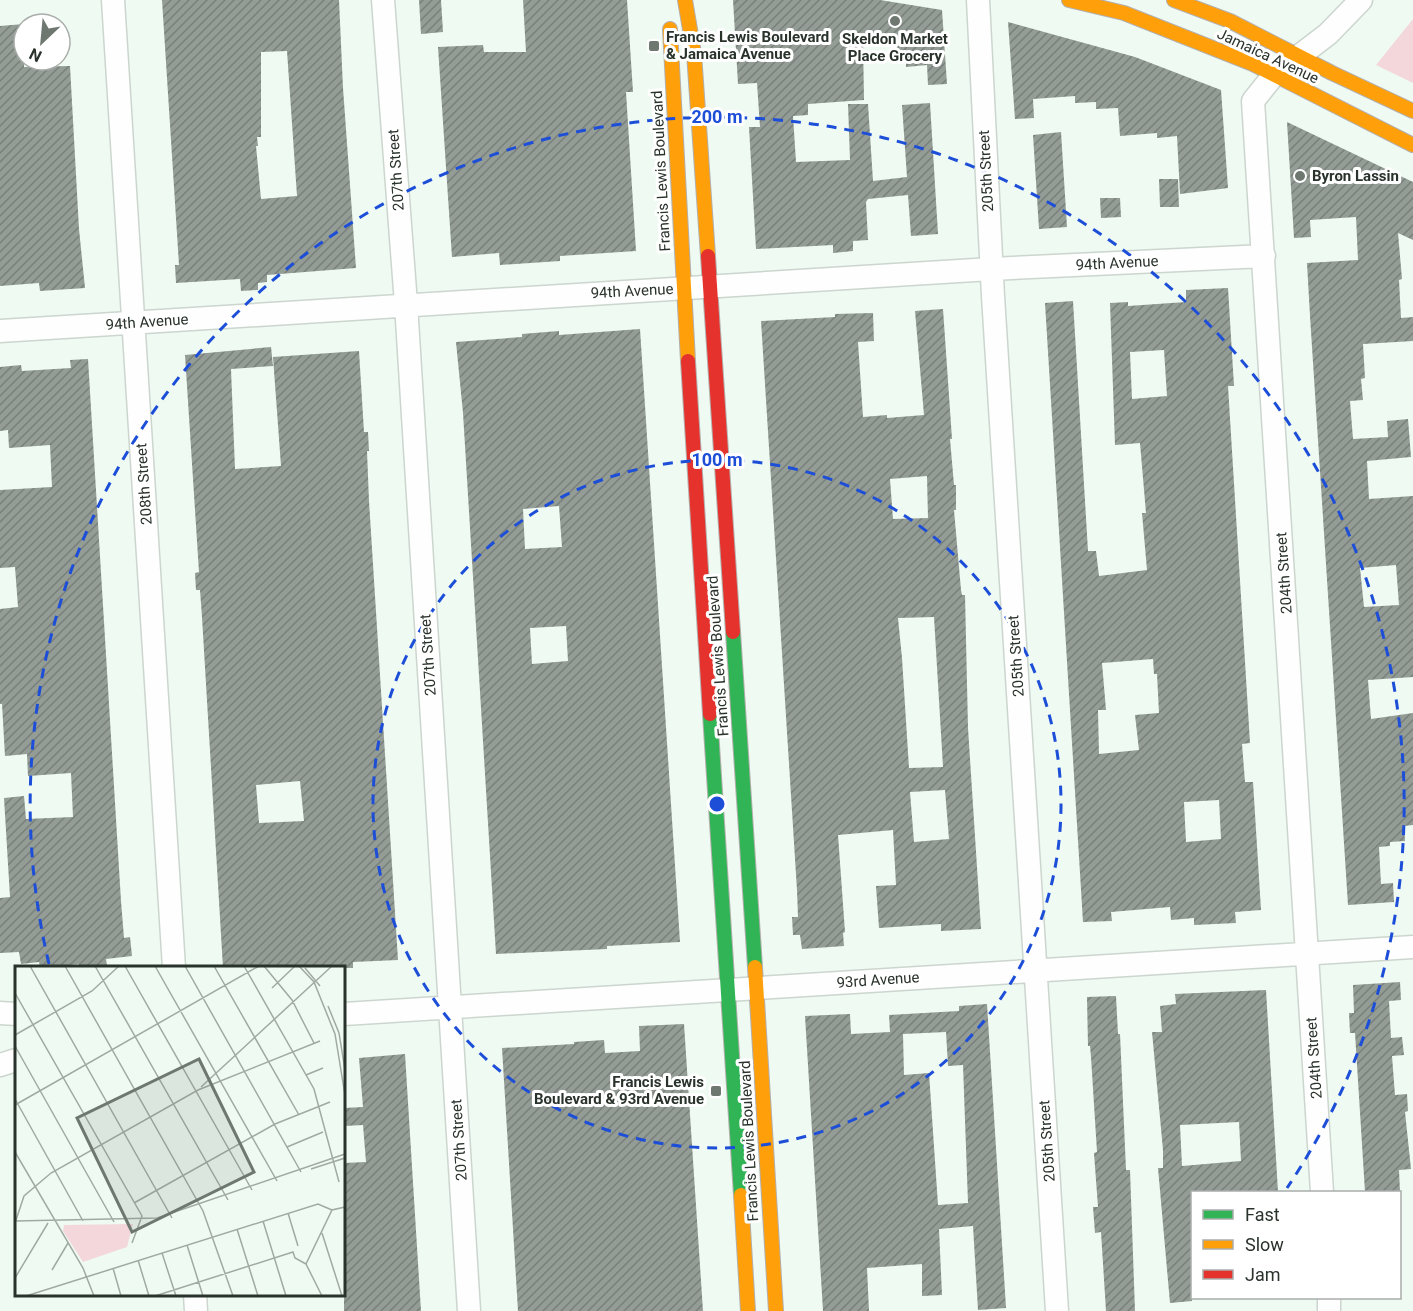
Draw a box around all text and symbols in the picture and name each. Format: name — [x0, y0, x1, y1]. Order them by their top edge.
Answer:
north arrow — [12, 12, 72, 72]
marker: Skeldon Market Place Grocery — [888, 14, 902, 28]
street label: Jamaica Avenue — [1214, 25, 1322, 87]
place label: Francis Lewis Boulevard & Jamaica Avenue — [666, 28, 829, 63]
place label: Skeldon Market Place Grocery — [842, 30, 948, 65]
marker: Francis Lewis Boulevard & Jamaica Avenue — [647, 39, 661, 53]
text: N — [26, 44, 45, 66]
street label: Francis Lewis Boulevard — [648, 90, 674, 252]
text: 200 m — [691, 106, 743, 127]
street label: 207th Street — [384, 129, 408, 211]
street label: 205th Street — [975, 130, 997, 212]
place label: Byron Lassin — [1312, 167, 1399, 185]
marker: Byron Lassin — [1293, 169, 1307, 183]
street label: 94th Avenue — [1075, 252, 1159, 274]
street label: 94th Avenue — [590, 280, 674, 302]
street label: 94th Avenue — [105, 310, 189, 334]
street label: 208th Street — [132, 443, 156, 525]
text: 100 m — [691, 449, 743, 470]
street label: 204th Street — [1272, 532, 1296, 614]
street label: Francis Lewis Boulevard — [703, 575, 733, 737]
street label: 207th Street — [416, 614, 440, 696]
street label: 205th Street — [1004, 615, 1028, 697]
centre of rings — [707, 794, 727, 814]
inset map — [15, 966, 345, 1296]
street label: 93rd Avenue — [836, 968, 920, 992]
street label: 204th Street — [1302, 1017, 1326, 1099]
street label: Francis Lewis Boulevard — [736, 1060, 762, 1222]
place label: Francis Lewis Boulevard & 93rd Avenue — [534, 1073, 704, 1108]
marker: Francis Lewis Boulevard & 93rd Avenue — [709, 1084, 723, 1098]
street label: 207th Street — [447, 1099, 471, 1181]
street label: 205th Street — [1035, 1100, 1059, 1182]
legend — [1191, 1191, 1401, 1299]
text: Fast — [1245, 1204, 1280, 1225]
text: Slow — [1245, 1234, 1284, 1255]
text: Jam — [1245, 1264, 1281, 1285]

